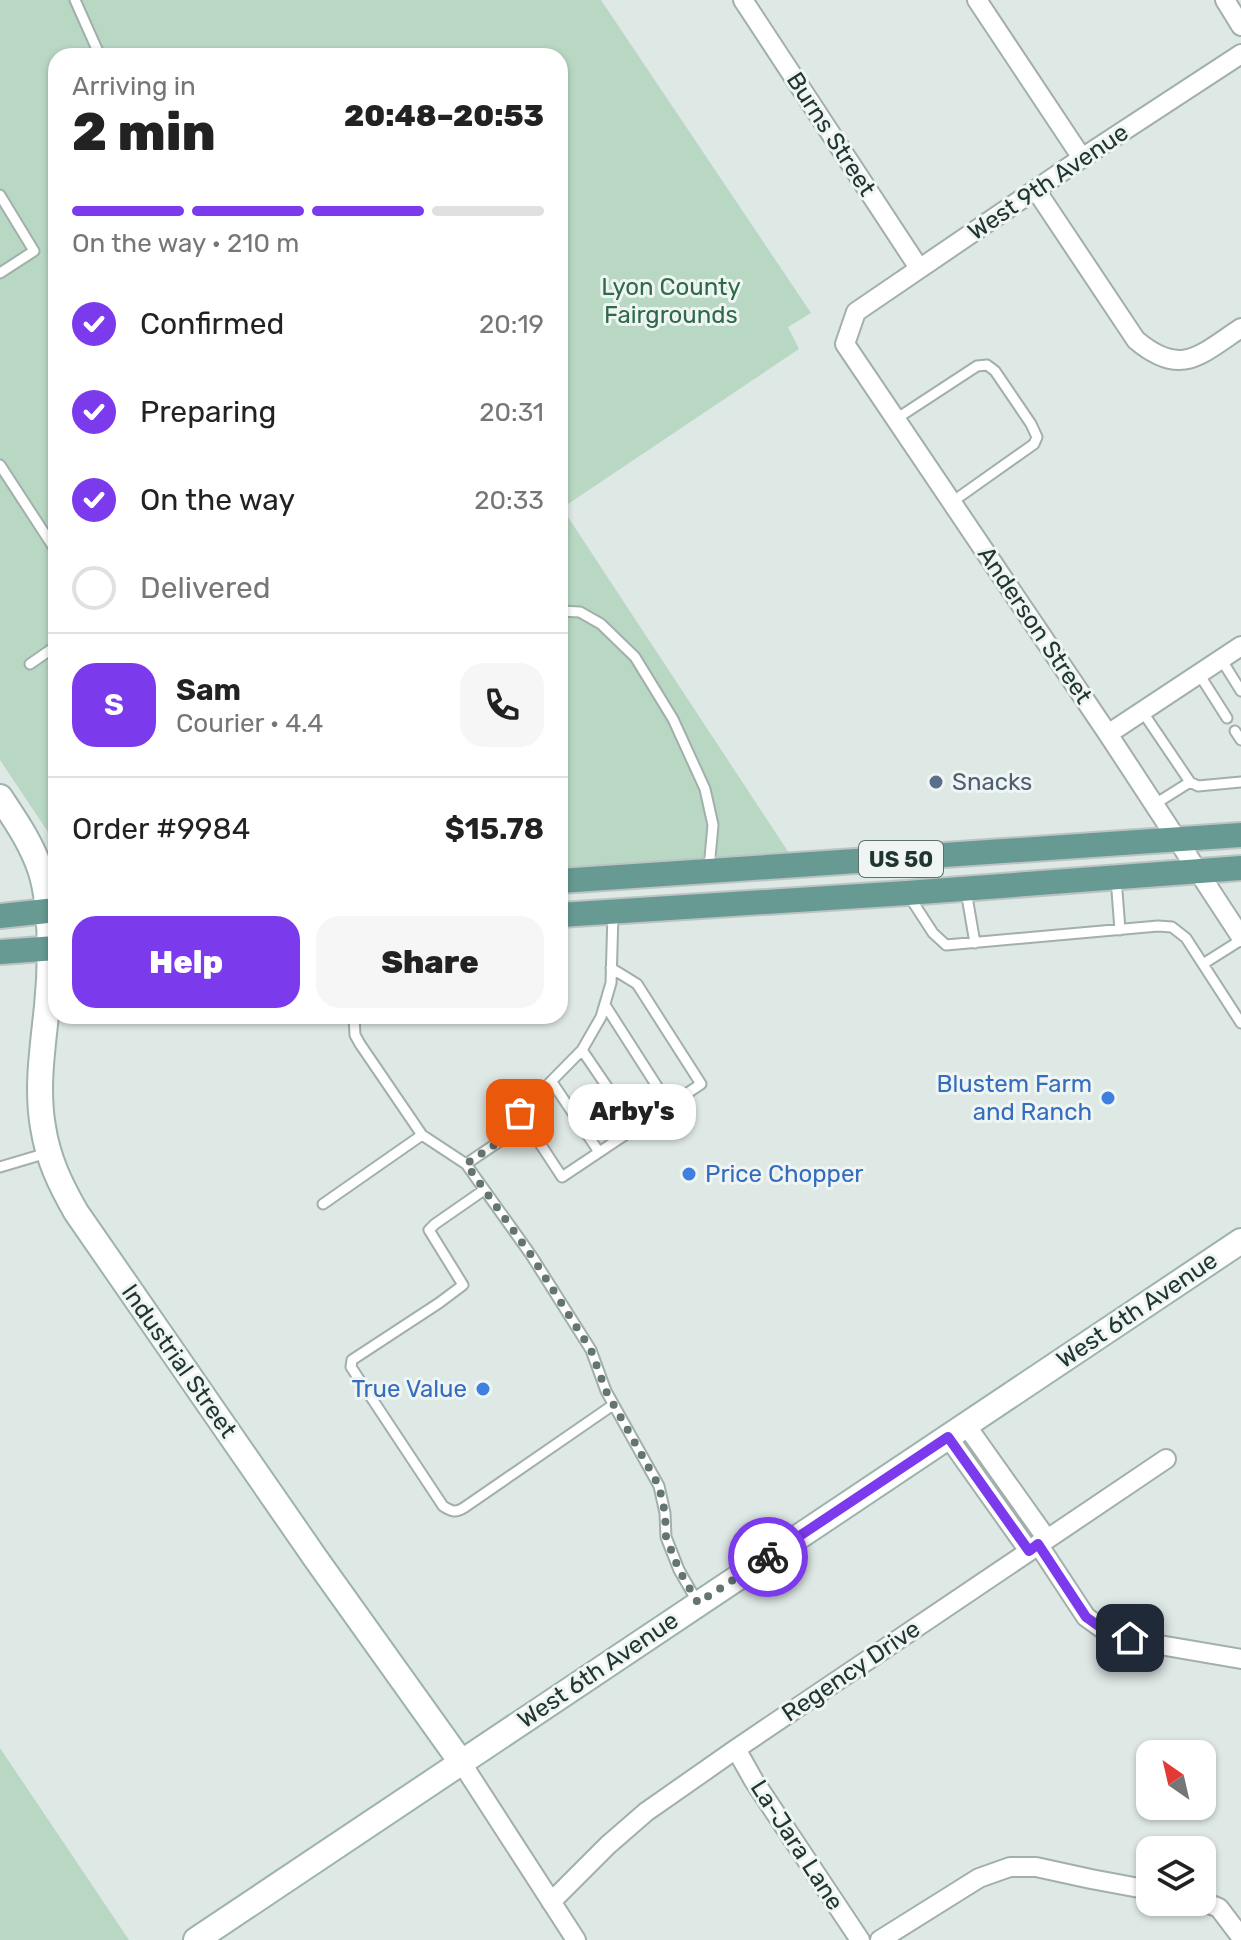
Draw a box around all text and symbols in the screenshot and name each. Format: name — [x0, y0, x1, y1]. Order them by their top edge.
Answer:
street label: Burns Street — [781, 67, 881, 201]
text: Arriving in — [72, 71, 196, 102]
text: 20:48–20:53 — [344, 98, 544, 134]
text: 2 min — [72, 101, 216, 163]
street label: West 9th Avenue — [963, 118, 1133, 246]
text: On the way · 210 m — [72, 228, 299, 259]
park label: Lyon County Fairgrounds — [601, 273, 741, 329]
icon: check — [72, 302, 116, 346]
text: Confirmed — [140, 306, 284, 342]
text: 20:19 — [479, 309, 544, 340]
icon: check — [72, 390, 116, 434]
text: Preparing — [140, 394, 276, 430]
text: 20:31 — [479, 397, 544, 428]
icon: check — [72, 478, 116, 522]
text: On the way — [140, 482, 295, 518]
text: 20:33 — [474, 485, 544, 516]
street label: Anderson Street — [972, 541, 1098, 709]
text: Delivered — [140, 570, 271, 606]
button: phone — [460, 663, 544, 747]
text: Sam — [176, 672, 241, 708]
text: S — [104, 687, 124, 723]
text: Courier · 4.4 — [176, 708, 323, 739]
place label: Snacks — [952, 768, 1032, 796]
marker: Snacks — [927, 773, 945, 791]
text: Order #9984 — [72, 811, 250, 847]
text: $15.78 — [445, 811, 544, 847]
road number: US 50 — [859, 841, 943, 877]
button: Help — [72, 916, 300, 1008]
button: Share — [316, 916, 544, 1008]
place label: Blustem Farm and Ranch — [936, 1070, 1092, 1126]
pin — [486, 1079, 554, 1147]
callout: Arby's — [568, 1085, 696, 1141]
marker: Blustem Farm and Ranch — [1099, 1089, 1117, 1107]
icon: bag — [498, 1091, 542, 1135]
text: Arby's — [589, 1096, 675, 1127]
place label: Price Chopper — [705, 1160, 863, 1188]
marker: Price Chopper — [680, 1165, 698, 1183]
street label: West 6th Avenue — [1051, 1246, 1223, 1374]
street label: Industrial Street — [116, 1279, 242, 1443]
place label: True Value — [351, 1375, 467, 1403]
marker: True Value — [474, 1380, 492, 1398]
courier — [728, 1517, 808, 1597]
icon: bike — [746, 1535, 790, 1579]
pin — [1096, 1604, 1164, 1672]
street label: West 6th Avenue — [512, 1606, 684, 1734]
street label: Regency Drive — [777, 1615, 925, 1727]
icon: home — [1108, 1616, 1152, 1660]
north arrow — [1136, 1740, 1216, 1820]
map controls — [1136, 1740, 1216, 1916]
street label: La-Jara Lane — [745, 1775, 849, 1915]
button: layers — [1136, 1836, 1216, 1916]

